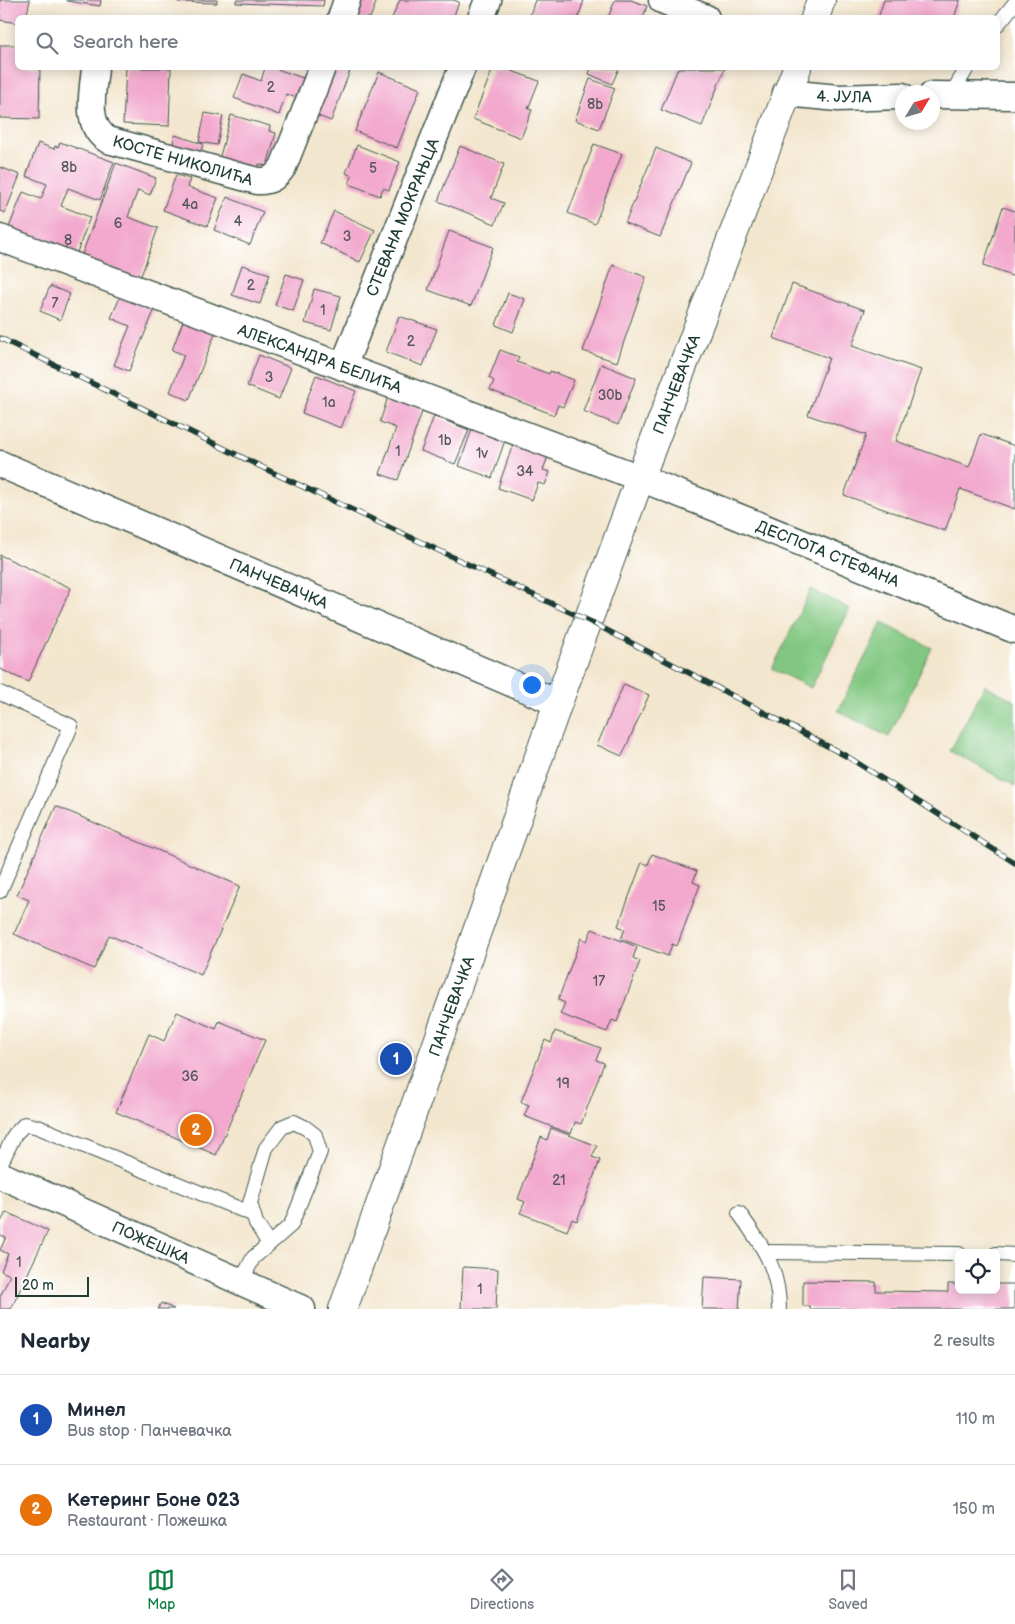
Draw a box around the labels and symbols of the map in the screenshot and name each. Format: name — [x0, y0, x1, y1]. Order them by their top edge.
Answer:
house number: 2 — [267, 79, 276, 96]
north arrow — [895, 85, 940, 130]
street label: 4. ЈУЛА — [816, 88, 872, 107]
house number: 8b — [587, 96, 603, 113]
street label: КОСТЕ НИКОЛИЋА — [110, 132, 255, 191]
street label: СТЕВАНА МОКРАЊЦА — [363, 136, 444, 299]
house number: 8b — [61, 159, 77, 176]
house number: 5 — [369, 160, 377, 177]
house number: 4a — [182, 196, 198, 213]
house number: 4 — [234, 213, 243, 230]
house number: 6 — [114, 215, 123, 232]
house number: 3 — [343, 228, 351, 245]
house number: 8 — [64, 232, 72, 249]
house number: 2 — [247, 277, 256, 294]
house number: 7 — [52, 295, 59, 312]
house number: 1 — [320, 302, 326, 319]
street label: АЛЕКСАНДРА БЕЛИЋА — [234, 321, 404, 398]
street label: ПАНЧЕВАЧКА — [650, 332, 705, 437]
house number: 2 — [407, 333, 416, 350]
house number: 3 — [265, 369, 273, 386]
house number: 30b — [598, 387, 622, 404]
house number: 1a — [322, 394, 336, 411]
house number: 1b — [438, 432, 452, 449]
house number: 1 — [395, 443, 401, 460]
house number: 1v — [476, 445, 488, 462]
house number: 34 — [516, 463, 534, 480]
street label: ДЕСПОТА СТЕФАНА — [753, 517, 902, 592]
street label: ПАНЧЕВАЧКА — [226, 555, 331, 614]
your location — [519, 672, 545, 698]
house number: 15 — [652, 898, 666, 915]
street label: ПАНЧЕВАЧКА — [426, 954, 479, 1059]
house number: 17 — [593, 973, 605, 990]
pin: 1 — [380, 1040, 412, 1078]
house number: 36 — [181, 1068, 199, 1085]
house number: 19 — [556, 1075, 570, 1092]
pin: 2 — [180, 1111, 212, 1149]
house number: 21 — [552, 1172, 566, 1189]
street label: ПОЖЕШКА — [109, 1218, 192, 1269]
house number: 1 — [16, 1254, 22, 1271]
scale bar — [15, 1274, 89, 1297]
house number: 1 — [477, 1281, 483, 1298]

